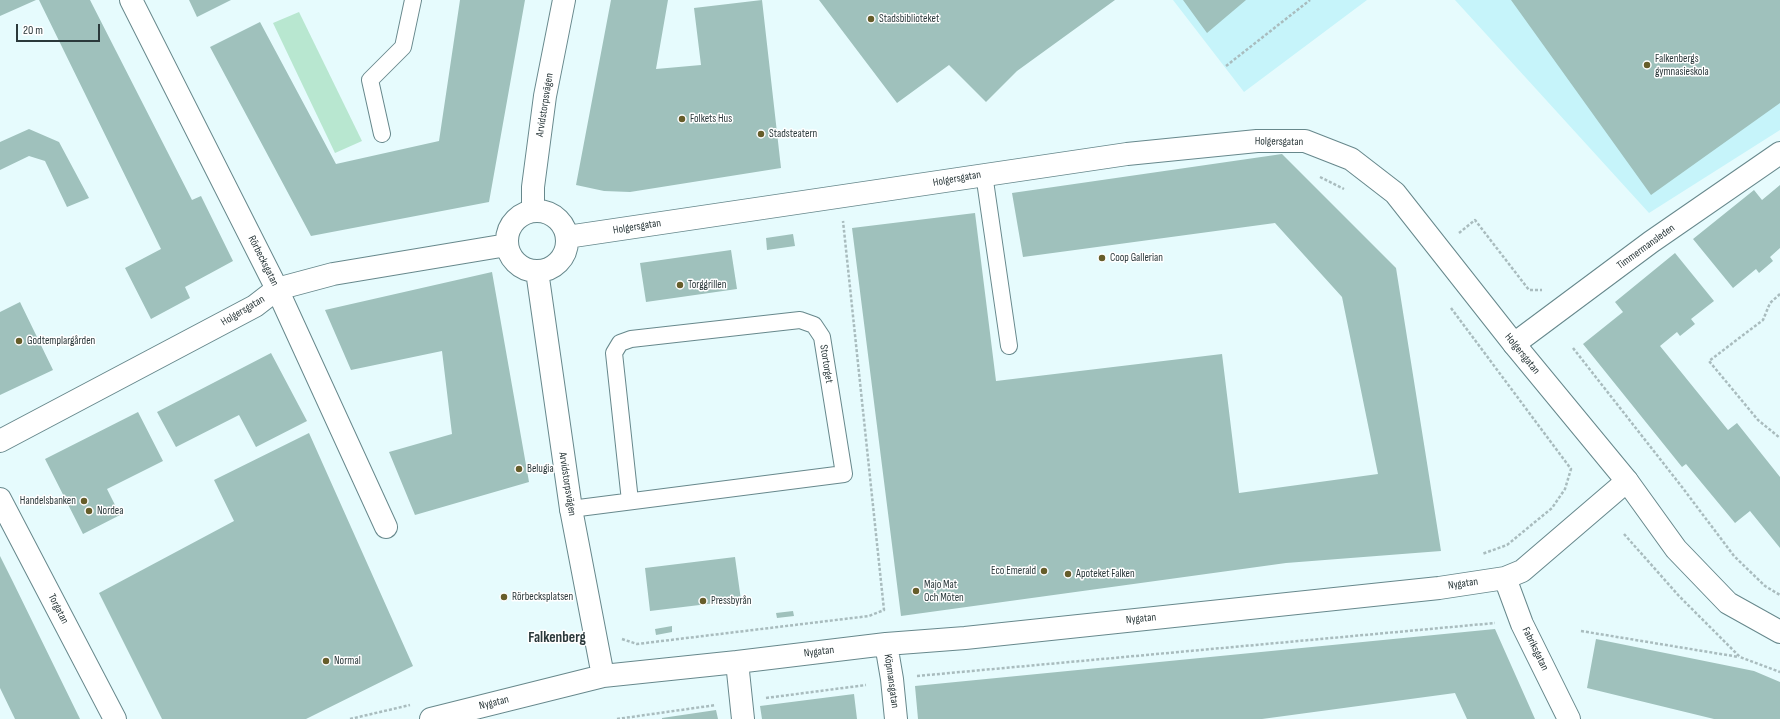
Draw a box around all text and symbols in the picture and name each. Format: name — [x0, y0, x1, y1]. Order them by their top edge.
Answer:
place label: Stadsbiblioteket — [879, 12, 939, 26]
marker: Stadsbiblioteket — [866, 14, 876, 24]
scale bar — [18, 16, 102, 42]
text: 20 m — [23, 23, 43, 38]
place label: Falkenbergs gymnasieskola — [1655, 52, 1709, 78]
marker: Falkenbergs gymnasieskola — [1642, 60, 1652, 70]
street label: Arvidstorpsvägen — [533, 72, 557, 138]
place label: Folkets Hus — [690, 112, 732, 126]
marker: Folkets Hus — [677, 114, 687, 124]
place label: Stadsteatern — [769, 127, 817, 141]
marker: Stadsteatern — [756, 129, 766, 139]
street label: Holgersgatan — [1255, 135, 1303, 149]
street label: Holgersgatan — [932, 168, 982, 190]
street label: Holgersgatan — [612, 217, 662, 237]
street label: Timmermansleden — [1614, 222, 1678, 272]
street label: Rörbecksgatan — [245, 234, 281, 288]
place label: Coop Gallerian — [1110, 251, 1163, 265]
marker: Coop Gallerian — [1097, 253, 1107, 263]
place label: Torggrillen — [688, 278, 726, 292]
marker: Torggrillen — [675, 280, 685, 290]
street label: Holgersgatan — [219, 293, 267, 329]
street label: Holgersgatan — [1502, 331, 1542, 377]
place label: Godtemplargården — [27, 334, 95, 348]
marker: Godtemplargården — [14, 336, 24, 346]
street label: Stortorget — [816, 344, 836, 384]
street label: Arvidstorpsvägen — [555, 451, 579, 517]
place label: Belugia — [527, 462, 554, 476]
marker: Belugia — [514, 464, 524, 474]
place label: Handelsbanken — [20, 494, 76, 508]
marker: Handelsbanken — [79, 496, 89, 506]
place label: Nordea — [97, 504, 123, 518]
marker: Nordea — [84, 506, 94, 516]
place label: Eco Emerald — [991, 564, 1036, 578]
marker: Eco Emerald — [1039, 566, 1049, 576]
place label: Apoteket Falken — [1076, 567, 1135, 581]
marker: Apoteket Falken — [1063, 569, 1073, 579]
street label: Nygatan — [1447, 575, 1479, 593]
place label: Majo Mat Och Möten — [924, 578, 964, 604]
marker: Majo Mat Och Möten — [911, 586, 921, 596]
place label: Rörbecksplatsen — [512, 590, 573, 604]
street label: Torgatan — [45, 592, 71, 626]
marker: Rörbecksplatsen — [499, 592, 509, 602]
place label: Pressbyrån — [711, 594, 751, 608]
marker: Pressbyrån — [698, 596, 708, 606]
street label: Nygatan — [1125, 611, 1157, 627]
street label: Fabriksgatan — [1519, 625, 1551, 673]
district label: Falkenberg — [528, 629, 586, 647]
street label: Nygatan — [803, 644, 835, 660]
street label: Köpmansgatan — [881, 653, 901, 709]
place label: Normal — [334, 654, 361, 668]
marker: Normal — [321, 656, 331, 666]
street label: Nygatan — [478, 693, 510, 713]

